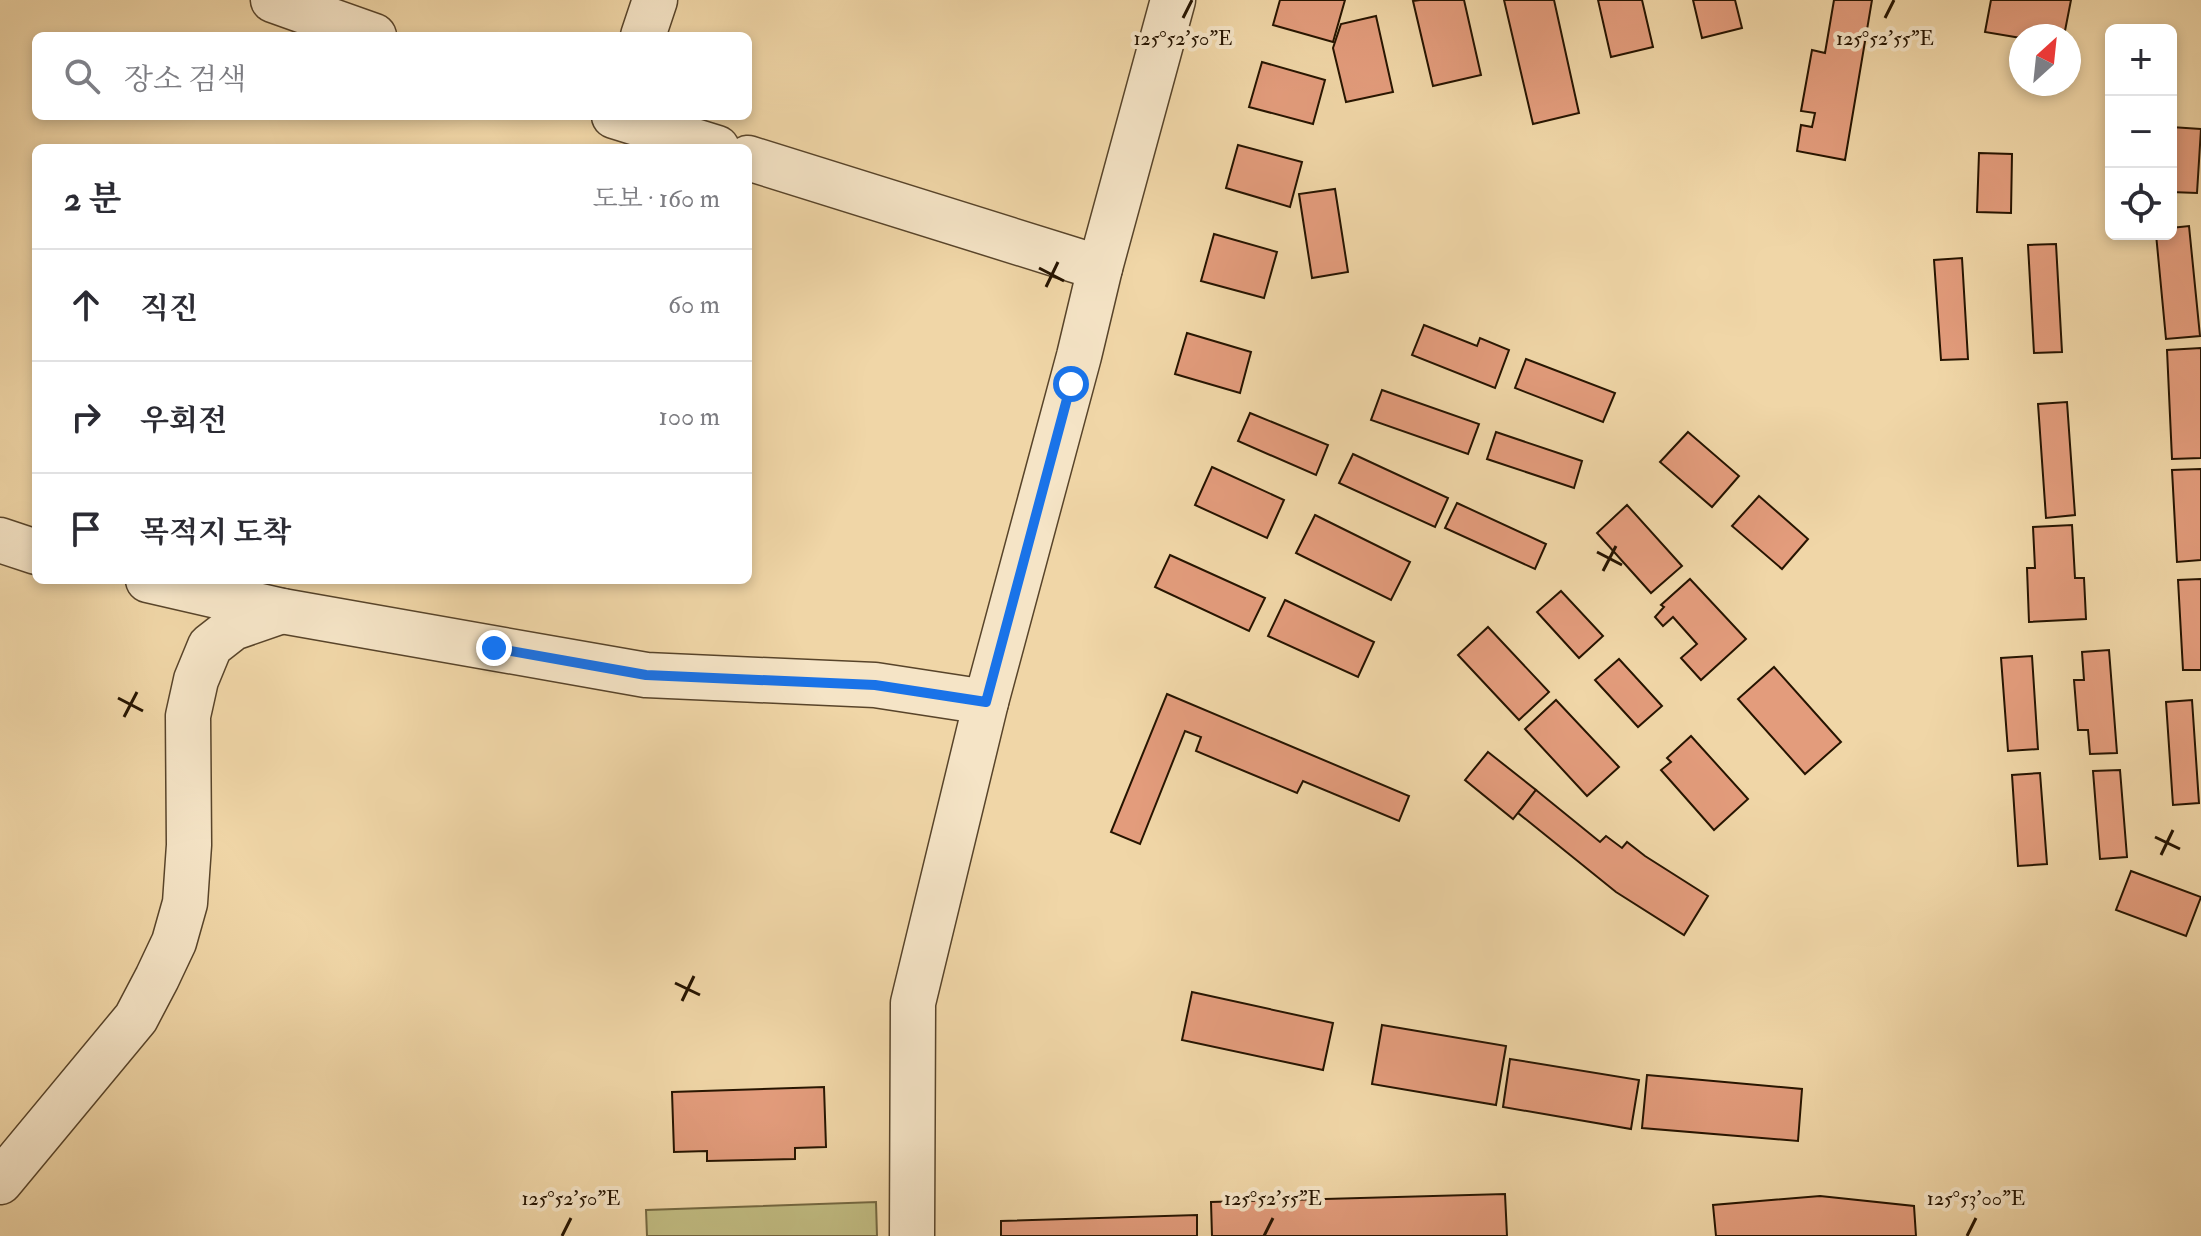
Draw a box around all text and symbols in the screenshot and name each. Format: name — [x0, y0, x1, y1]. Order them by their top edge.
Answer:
north arrow — [2009, 24, 2081, 96]
map controls — [2105, 24, 2177, 240]
button: + — [2105, 24, 2177, 96]
text: 125°52'50"E — [1133, 26, 1233, 51]
text: 125°52'55"E — [1836, 26, 1934, 51]
search box — [32, 32, 752, 120]
icon: search — [60, 54, 104, 98]
text: 장소 검색 — [124, 61, 246, 98]
button: − — [2105, 96, 2177, 168]
button: locate — [2105, 168, 2177, 240]
text: 2 분 — [64, 178, 121, 221]
text: 도보 · 160 m — [592, 183, 720, 215]
icon: ahead — [64, 283, 108, 327]
text: 60 m — [668, 289, 720, 321]
text: 직진 — [140, 290, 198, 327]
route start — [1053, 366, 1089, 402]
icon: right — [64, 395, 108, 439]
text: 100 m — [659, 401, 720, 433]
text: 우회전 — [140, 402, 227, 439]
icon: arrive — [64, 507, 108, 551]
text: 목적지 도착 — [140, 514, 291, 551]
route end — [476, 630, 512, 666]
text: 125°52'50"E — [521, 1186, 621, 1211]
text: 125°52'55"E — [1224, 1186, 1322, 1211]
text: 125°53'00"E — [1927, 1186, 2025, 1211]

